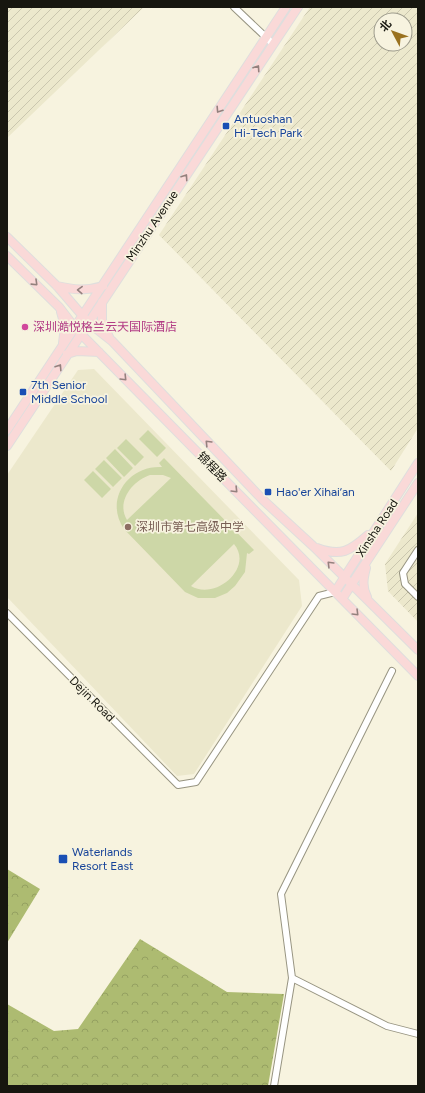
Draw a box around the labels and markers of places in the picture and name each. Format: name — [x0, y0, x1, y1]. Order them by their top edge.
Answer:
place label: Antuoshan Hi-Tech Park — [234, 112, 302, 140]
marker: Antuoshan Hi-Tech Park — [221, 121, 231, 131]
place label: 深圳澔悦格兰云天国际酒店 — [33, 320, 177, 334]
marker: 深圳澔悦格兰云天国际酒店 — [20, 322, 30, 332]
place label: 7th Senior Middle School — [31, 378, 107, 406]
marker: 7th Senior Middle School — [18, 387, 28, 397]
place label: Hao'er Xihai‘an — [276, 485, 355, 499]
marker: Hao'er Xihai‘an — [263, 487, 273, 497]
place label: 深圳市第七高级中学 — [136, 520, 244, 534]
marker: 深圳市第七高级中学 — [123, 522, 133, 532]
place label: Waterlands Resort East — [72, 845, 134, 873]
marker: Waterlands Resort East — [57, 853, 69, 865]

